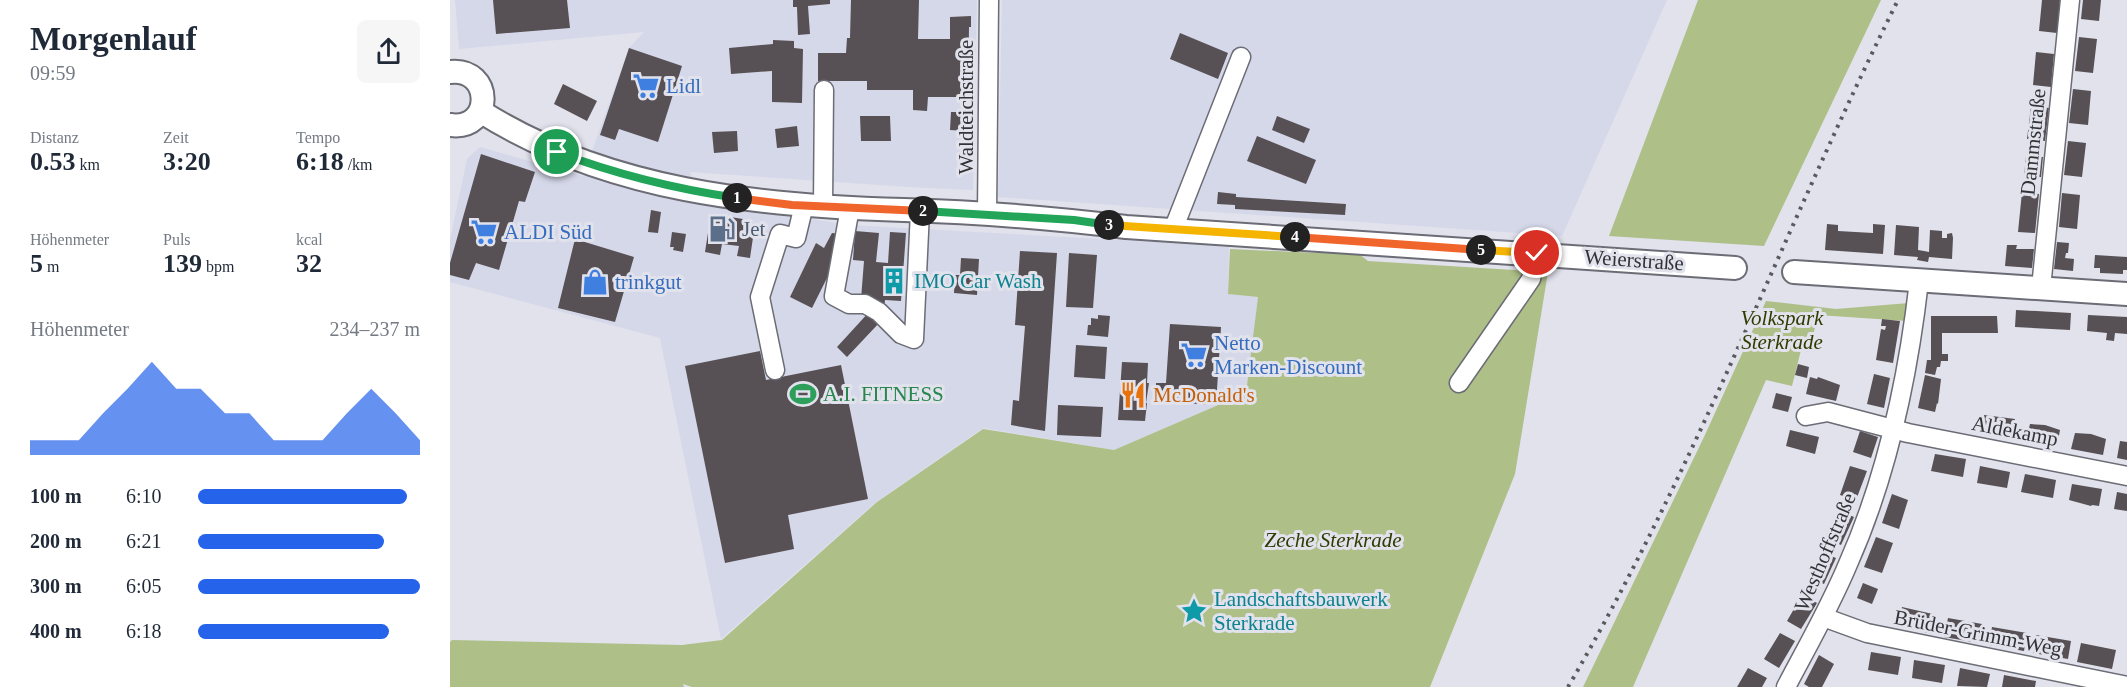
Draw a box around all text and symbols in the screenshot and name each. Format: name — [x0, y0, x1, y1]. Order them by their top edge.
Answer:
button: share — [357, 20, 420, 83]
text: Morgenlauf — [30, 21, 197, 57]
street label: Waldteichstraße — [954, 40, 978, 174]
text: 09:59 — [30, 62, 76, 84]
supermarket icon: Lidl — [631, 71, 661, 101]
place label: Lidl — [666, 74, 701, 98]
street label: Dammstraße — [2015, 87, 2051, 197]
pin — [531, 126, 582, 177]
text: Distanz — [30, 129, 79, 146]
text: Zeit — [163, 129, 189, 146]
text: Tempo — [296, 129, 340, 146]
icon: arrive — [540, 135, 573, 168]
text: 0.53 — [30, 147, 76, 176]
text: 3:20 — [163, 147, 211, 176]
text: 6:18 — [296, 147, 344, 176]
text: km — [76, 156, 100, 173]
text: /km — [344, 156, 373, 173]
pin: 1 — [722, 183, 752, 213]
text: 1 — [733, 189, 741, 206]
pin: 2 — [908, 196, 938, 226]
text: 2 — [919, 202, 927, 219]
pin: 3 — [1094, 210, 1124, 240]
fuel station icon: Jet — [707, 214, 737, 244]
text: 3 — [1105, 216, 1113, 233]
supermarket icon: ALDI Süd — [469, 217, 499, 247]
place label: Jet — [742, 217, 765, 241]
place label: ALDI Süd — [504, 220, 593, 244]
pin: 4 — [1280, 222, 1310, 252]
pin — [1511, 227, 1562, 278]
text: 4 — [1291, 228, 1299, 245]
text: Höhenmeter — [30, 231, 109, 248]
text: Puls — [163, 231, 191, 248]
text: kcal — [296, 231, 323, 248]
pin: 5 — [1466, 235, 1496, 265]
icon: check — [1520, 236, 1553, 269]
text: 5 — [1477, 241, 1485, 258]
street label: Weierstraße — [1583, 245, 1685, 275]
text: 5 — [30, 249, 43, 278]
text: 139 — [163, 249, 202, 278]
text: 32 — [296, 249, 322, 278]
text: m — [43, 258, 59, 275]
text: bpm — [202, 258, 234, 275]
building icon: IMO Car Wash — [879, 266, 909, 296]
shop icon: trinkgut — [580, 267, 610, 297]
place label: IMO Car Wash — [914, 269, 1042, 293]
place label: trinkgut — [615, 270, 682, 294]
park label: Volkspark Sterkrade — [1741, 306, 1824, 354]
text: Höhenmeter — [30, 318, 129, 340]
text: 234–237 m — [329, 318, 420, 340]
place label: Netto Marken-Discount — [1214, 331, 1362, 379]
supermarket icon: Netto Marken-Discount — [1179, 340, 1209, 370]
sports icon: A.I. FITNESS — [788, 379, 818, 409]
restaurant icon: McDonald's — [1118, 380, 1148, 410]
place label: A.I. FITNESS — [823, 382, 944, 406]
place label: McDonald's — [1153, 383, 1255, 407]
street label: Aldekamp — [1970, 411, 2060, 451]
text: 100 m — [30, 485, 82, 507]
text: 6:10 — [126, 485, 162, 507]
street label: Westhoffstraße — [1789, 489, 1861, 615]
park label: Zeche Sterkrade — [1264, 528, 1402, 552]
text: 200 m — [30, 530, 82, 552]
text: 6:21 — [126, 530, 162, 552]
text: 300 m — [30, 575, 82, 597]
text: 6:05 — [126, 575, 162, 597]
place label: Landschaftsbauwerk Sterkrade — [1214, 587, 1388, 635]
place icon: Landschaftsbauwerk Sterkrade — [1179, 596, 1209, 626]
street label: Brüder-Grimm-Weg — [1892, 605, 2064, 661]
text: 400 m — [30, 620, 82, 642]
text: 6:18 — [126, 620, 162, 642]

